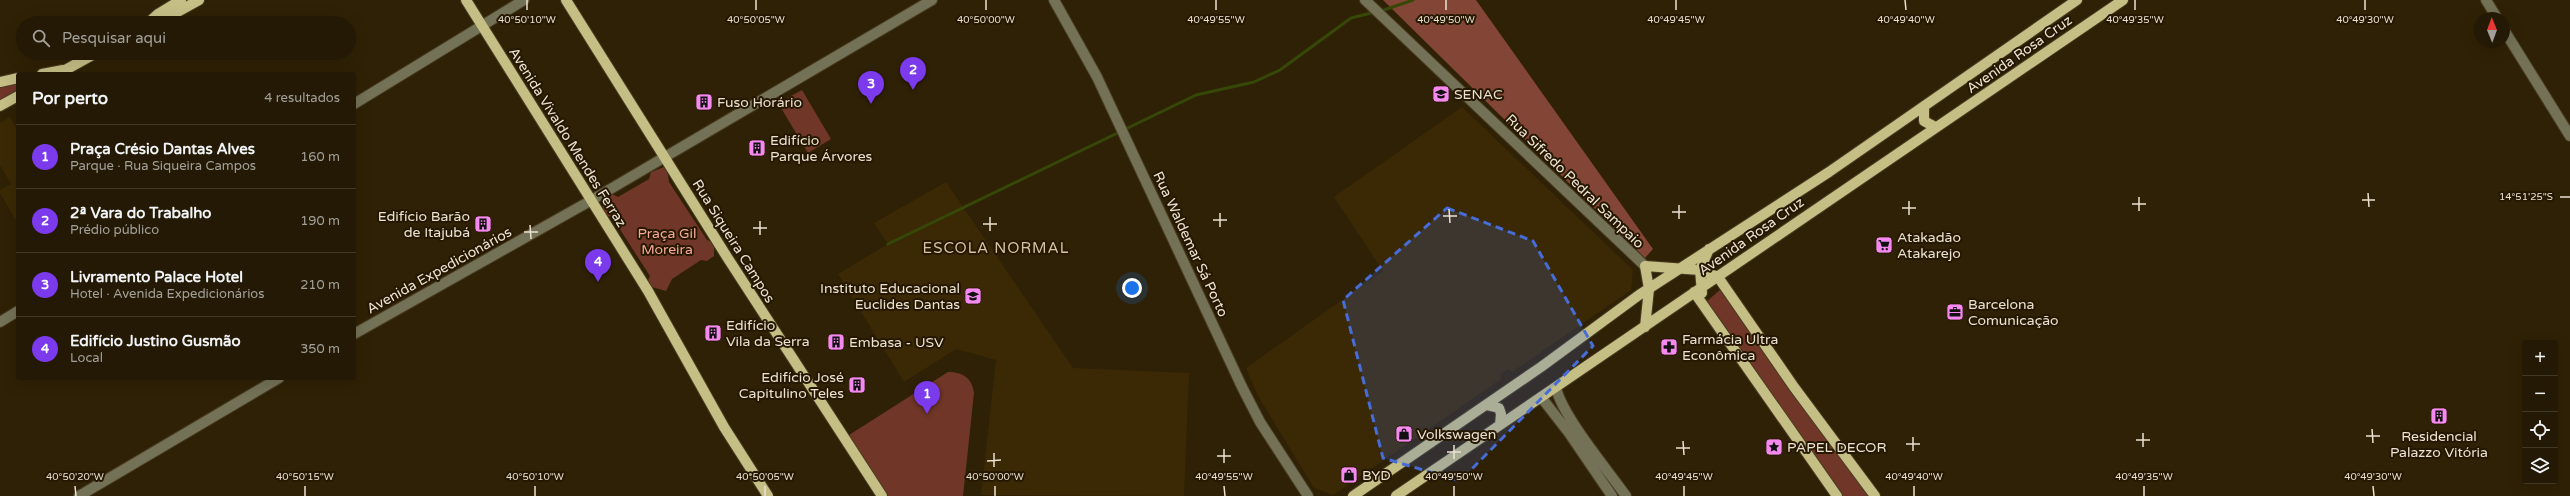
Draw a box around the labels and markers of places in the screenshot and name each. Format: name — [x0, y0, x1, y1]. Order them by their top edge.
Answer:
pin: 2 — [900, 57, 926, 90]
pin: 3 — [858, 71, 884, 104]
school or university icon: SENAC — [1431, 84, 1451, 104]
place label: SENAC — [1454, 86, 1503, 103]
building icon: Fuso Horário — [694, 92, 714, 112]
place label: Fuso Horário — [717, 94, 802, 111]
place label: Edifício Parque Árvores — [770, 132, 873, 165]
building icon: Edifício Parque Árvores — [747, 138, 767, 158]
place label: Edifício Barão de Itajubá — [378, 208, 470, 241]
building icon: Edifício Barão de Itajubá — [473, 214, 493, 234]
place label: Atakadão Atakarejo — [1897, 229, 1961, 262]
supermarket icon: Atakadão Atakarejo — [1874, 235, 1894, 255]
pin: 4 — [585, 249, 611, 282]
place label: Instituto Educacional Euclides Dantas — [820, 280, 960, 313]
school or university icon: Instituto Educacional Euclides Dantas — [963, 286, 983, 306]
place label: Barcelona Comunicação — [1968, 296, 2059, 329]
office icon: Barcelona Comunicação — [1945, 302, 1965, 322]
place label: Edifício Vila da Serra — [726, 317, 810, 350]
building icon: Edifício Vila da Serra — [703, 323, 723, 343]
place label: Farmácia Ultra Econômica — [1682, 331, 1778, 364]
building icon: Embasa - USV — [826, 332, 846, 352]
place label: Embasa - USV — [849, 334, 944, 351]
pharmacy icon: Farmácia Ultra Econômica — [1659, 337, 1679, 357]
place label: Edifício José Capitulino Teles — [739, 369, 844, 402]
building icon: Edifício José Capitulino Teles — [847, 375, 867, 395]
pin: 1 — [914, 381, 940, 414]
building icon: Residencial Palazzo Vitória — [2429, 406, 2449, 426]
shop icon: Volkswagen — [1394, 424, 1414, 444]
place label: Volkswagen — [1417, 426, 1496, 443]
place label: Residencial Palazzo Vitória — [2390, 428, 2488, 461]
place icon: PAPEL DECOR — [1764, 437, 1784, 457]
place label: PAPEL DECOR — [1787, 439, 1886, 456]
shop icon: BYD — [1339, 465, 1359, 485]
place label: BYD — [1362, 467, 1391, 484]

